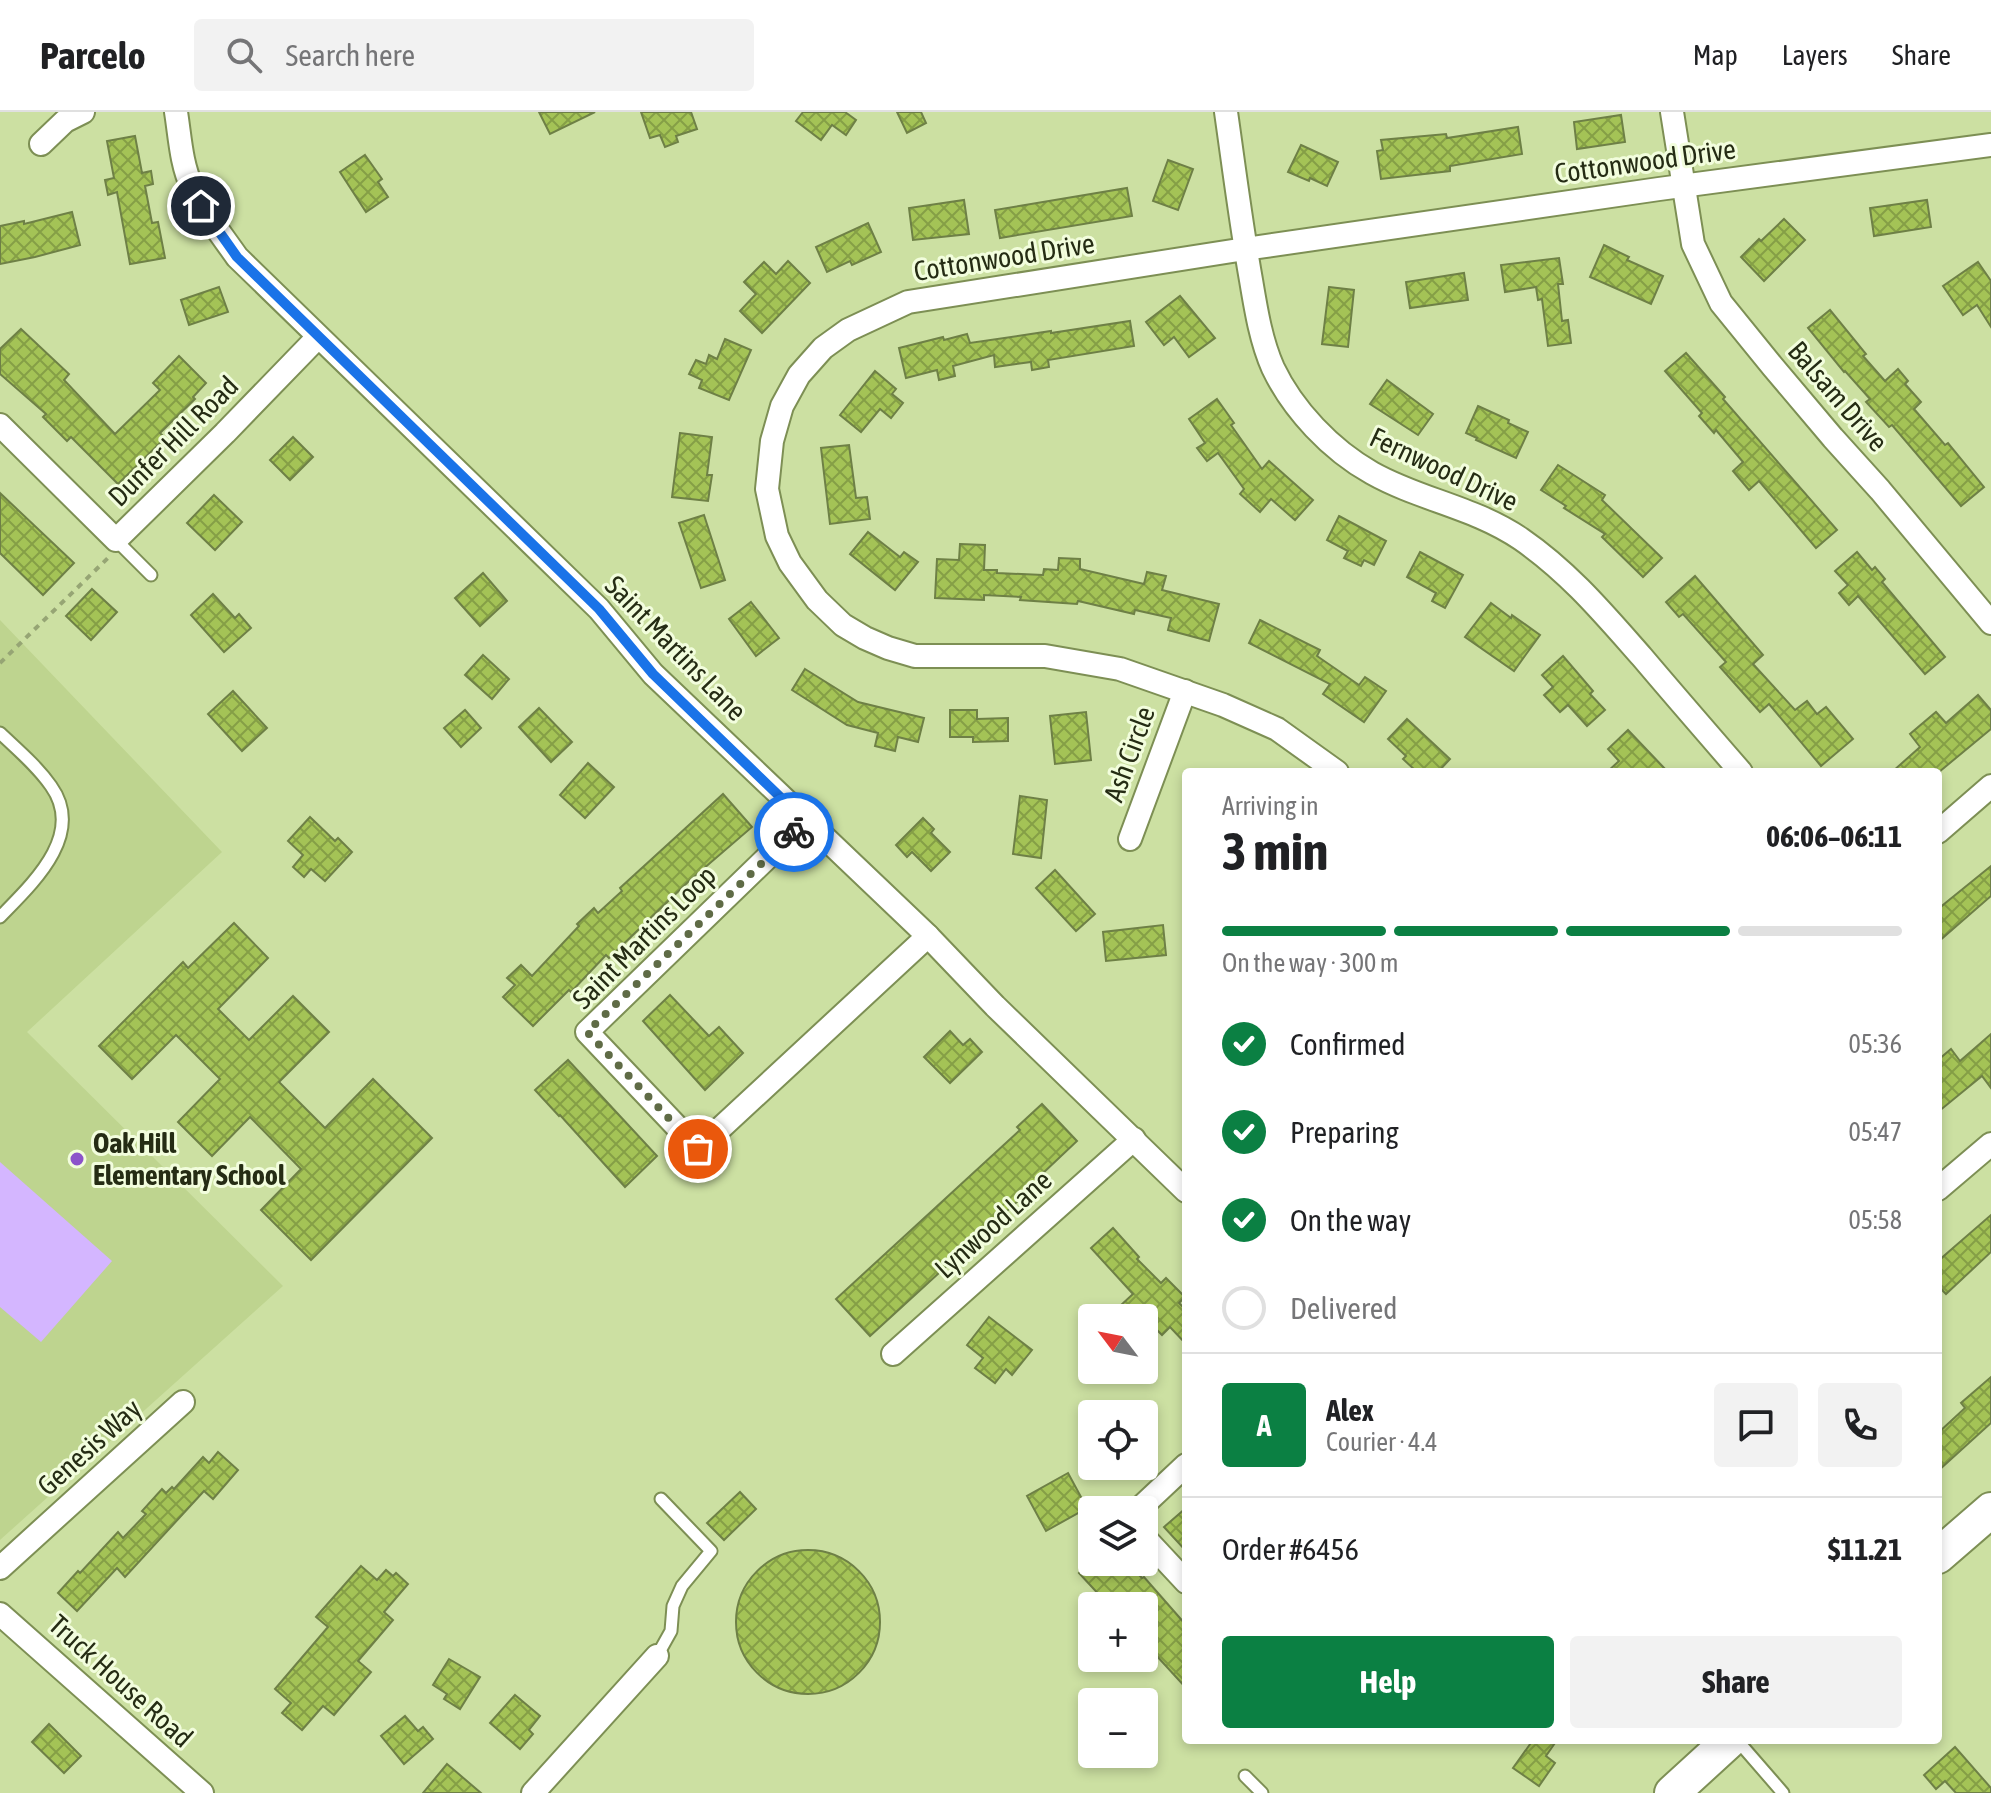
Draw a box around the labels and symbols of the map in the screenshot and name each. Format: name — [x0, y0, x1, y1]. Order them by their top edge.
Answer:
street label: Cottonwood Drive — [1552, 132, 1738, 190]
pin — [167, 172, 235, 240]
street label: Cottonwood Drive — [911, 227, 1097, 287]
street label: Balsam Drive — [1782, 335, 1894, 457]
street label: Dunfer Hill Road — [102, 370, 244, 512]
street label: Fernwood Drive — [1365, 421, 1523, 517]
street label: Saint Martins Lane — [599, 569, 753, 727]
street label: Ash Circle — [1097, 702, 1161, 806]
courier — [754, 792, 834, 872]
street label: Saint Martins Loop — [566, 859, 722, 1015]
pin — [664, 1115, 732, 1183]
place label: Oak Hill Elementary School — [93, 1127, 286, 1191]
marker: Oak Hill Elementary School — [68, 1150, 86, 1168]
street label: Lynwood Lane — [928, 1164, 1058, 1284]
north arrow — [1078, 1304, 1158, 1384]
street label: Genesis Way — [31, 1392, 147, 1502]
street label: Truck House Road — [43, 1608, 199, 1754]

